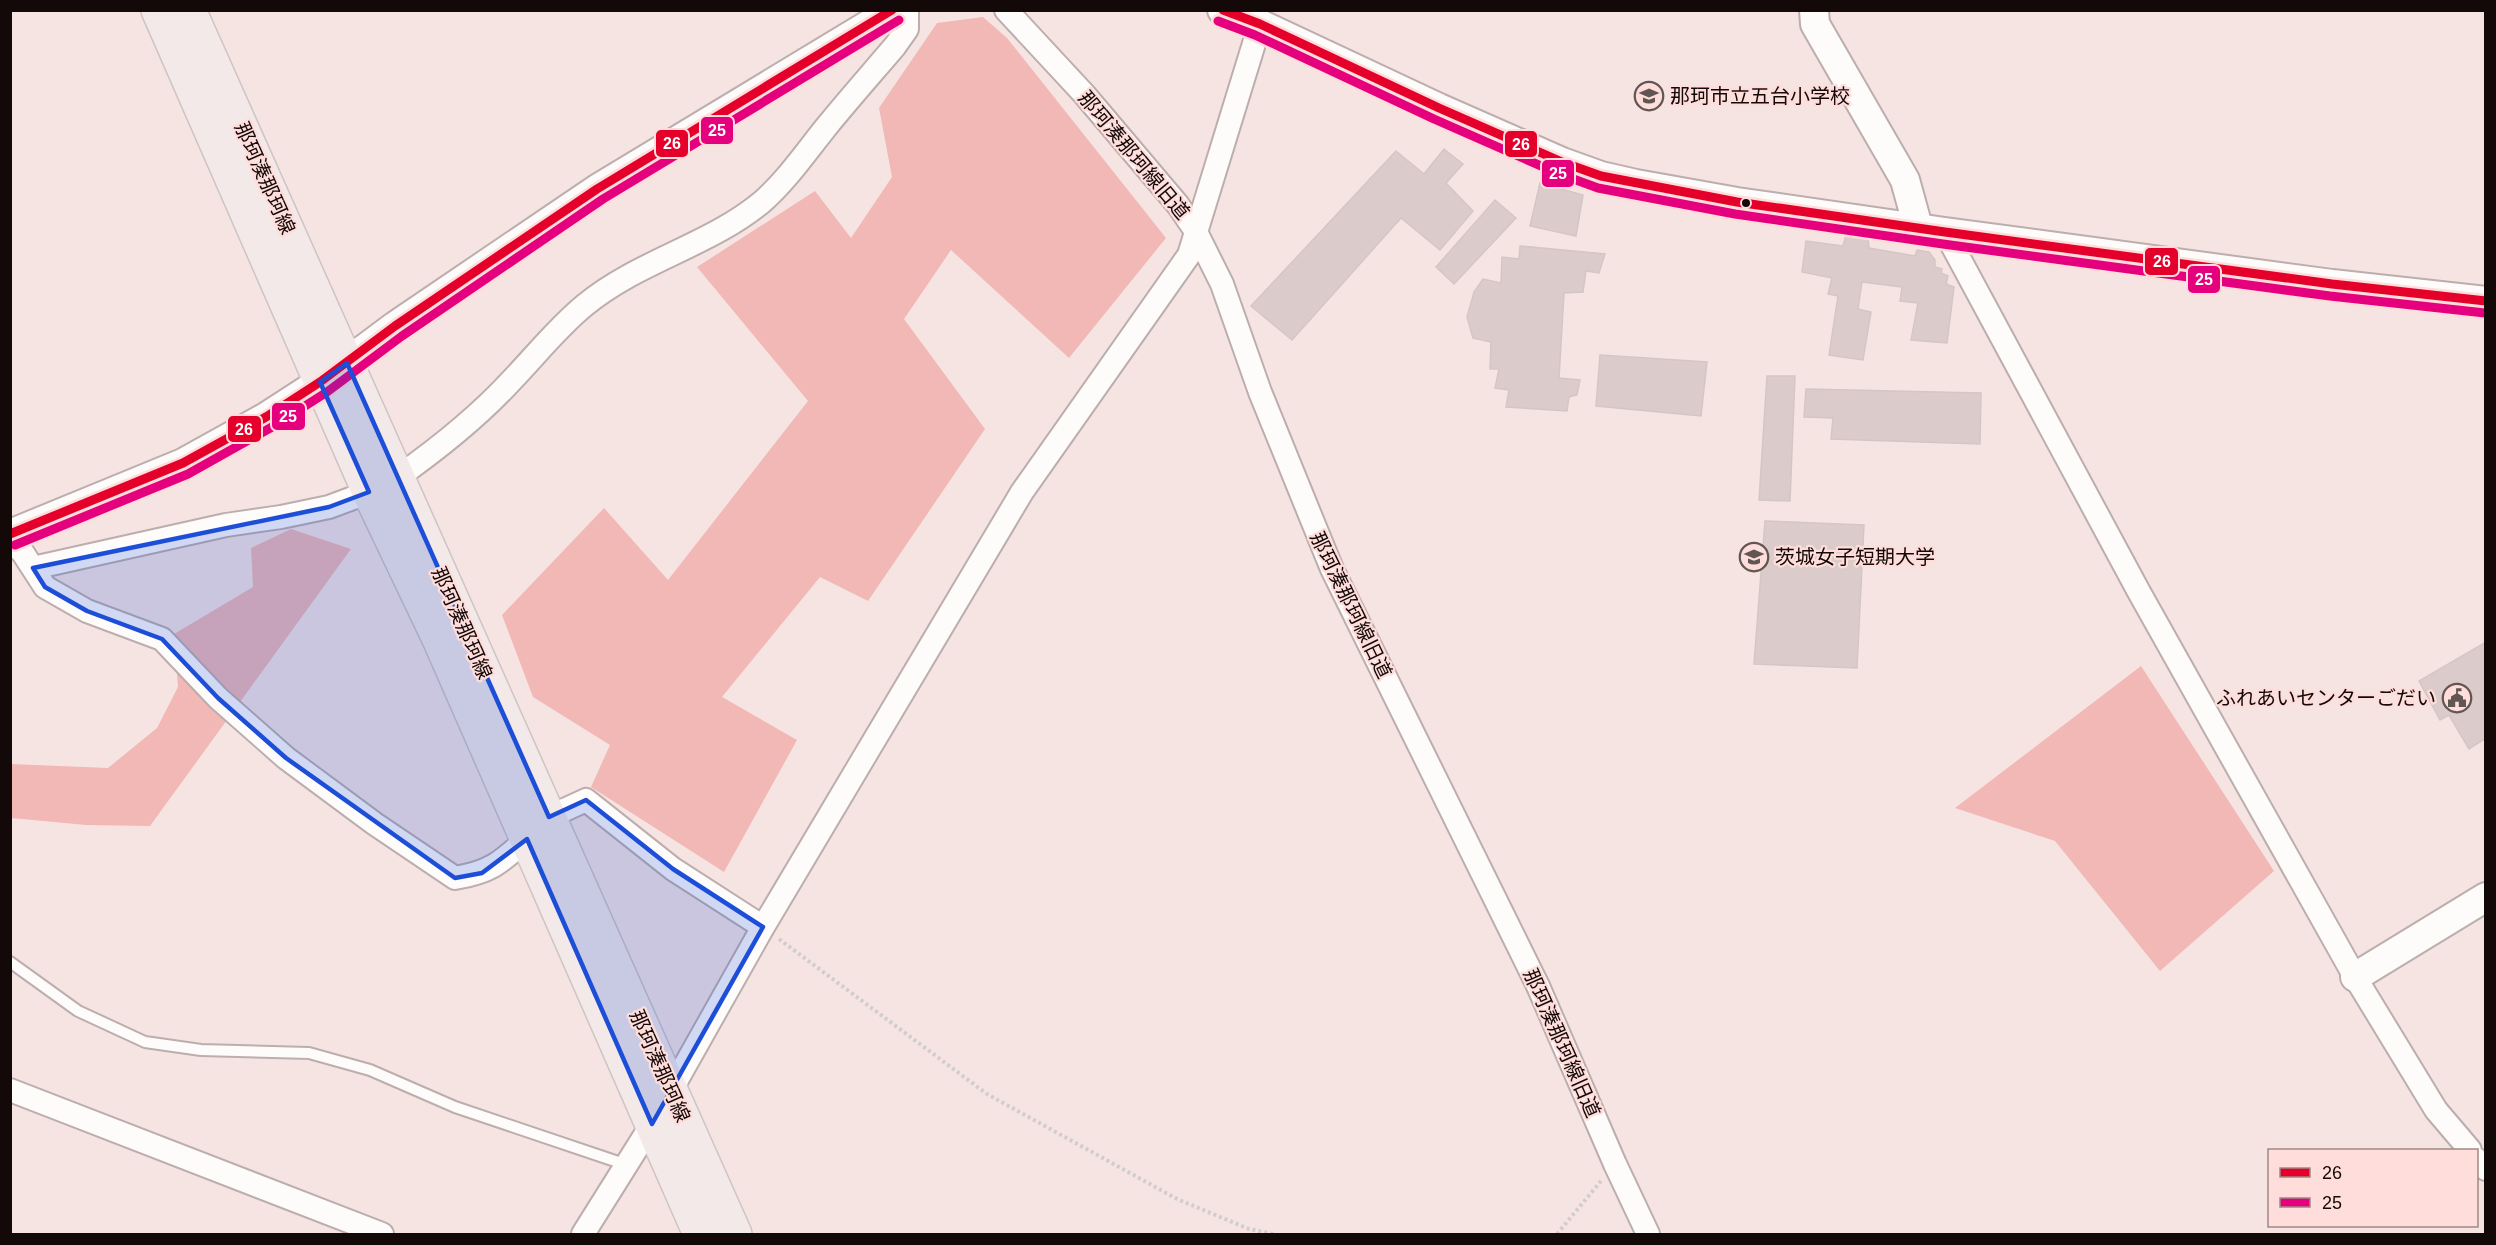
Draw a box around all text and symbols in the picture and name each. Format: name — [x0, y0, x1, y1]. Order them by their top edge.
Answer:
school or university icon: 那珂市立五台小学校 — [1633, 80, 1665, 112]
place label: 那珂市立五台小学校 — [1670, 85, 1850, 107]
street label: 那珂湊那珂線旧道 — [1074, 87, 1194, 223]
line badge: 25 — [700, 116, 734, 145]
street label: 那珂湊那珂線 — [231, 119, 299, 237]
text: 25 — [708, 122, 726, 139]
line badge: 26 — [655, 129, 689, 158]
line badge: 26 — [1504, 130, 1538, 158]
text: 26 — [663, 135, 681, 152]
text: 26 — [1512, 136, 1530, 153]
line badge: 25 — [1541, 159, 1575, 188]
text: 25 — [1549, 165, 1567, 182]
unlabelled marker — [1740, 197, 1752, 209]
line badge: 26 — [2144, 247, 2179, 276]
text: 26 — [2153, 253, 2171, 270]
line badge: 25 — [2187, 265, 2221, 294]
text: 25 — [2195, 271, 2213, 288]
line badge: 25 — [271, 402, 306, 431]
text: 25 — [279, 408, 297, 425]
line badge: 26 — [227, 415, 262, 443]
text: 26 — [235, 421, 253, 438]
street label: 那珂湊那珂線旧道 — [1306, 528, 1396, 682]
school or university icon: 茨城女子短期大学 — [1738, 541, 1770, 573]
place label: 茨城女子短期大学 — [1775, 546, 1935, 568]
street label: 那珂湊那珂線 — [428, 564, 496, 682]
public building icon: ふれあいセンターごだい — [2441, 682, 2473, 714]
place label: ふれあいセンターごだい — [2216, 687, 2436, 709]
street label: 那珂湊那珂線旧道 — [1519, 965, 1605, 1121]
street label: 那珂湊那珂線 — [626, 1007, 694, 1125]
legend — [2268, 1149, 2478, 1227]
text: 26 — [2322, 1163, 2342, 1183]
text: 25 — [2322, 1193, 2342, 1213]

